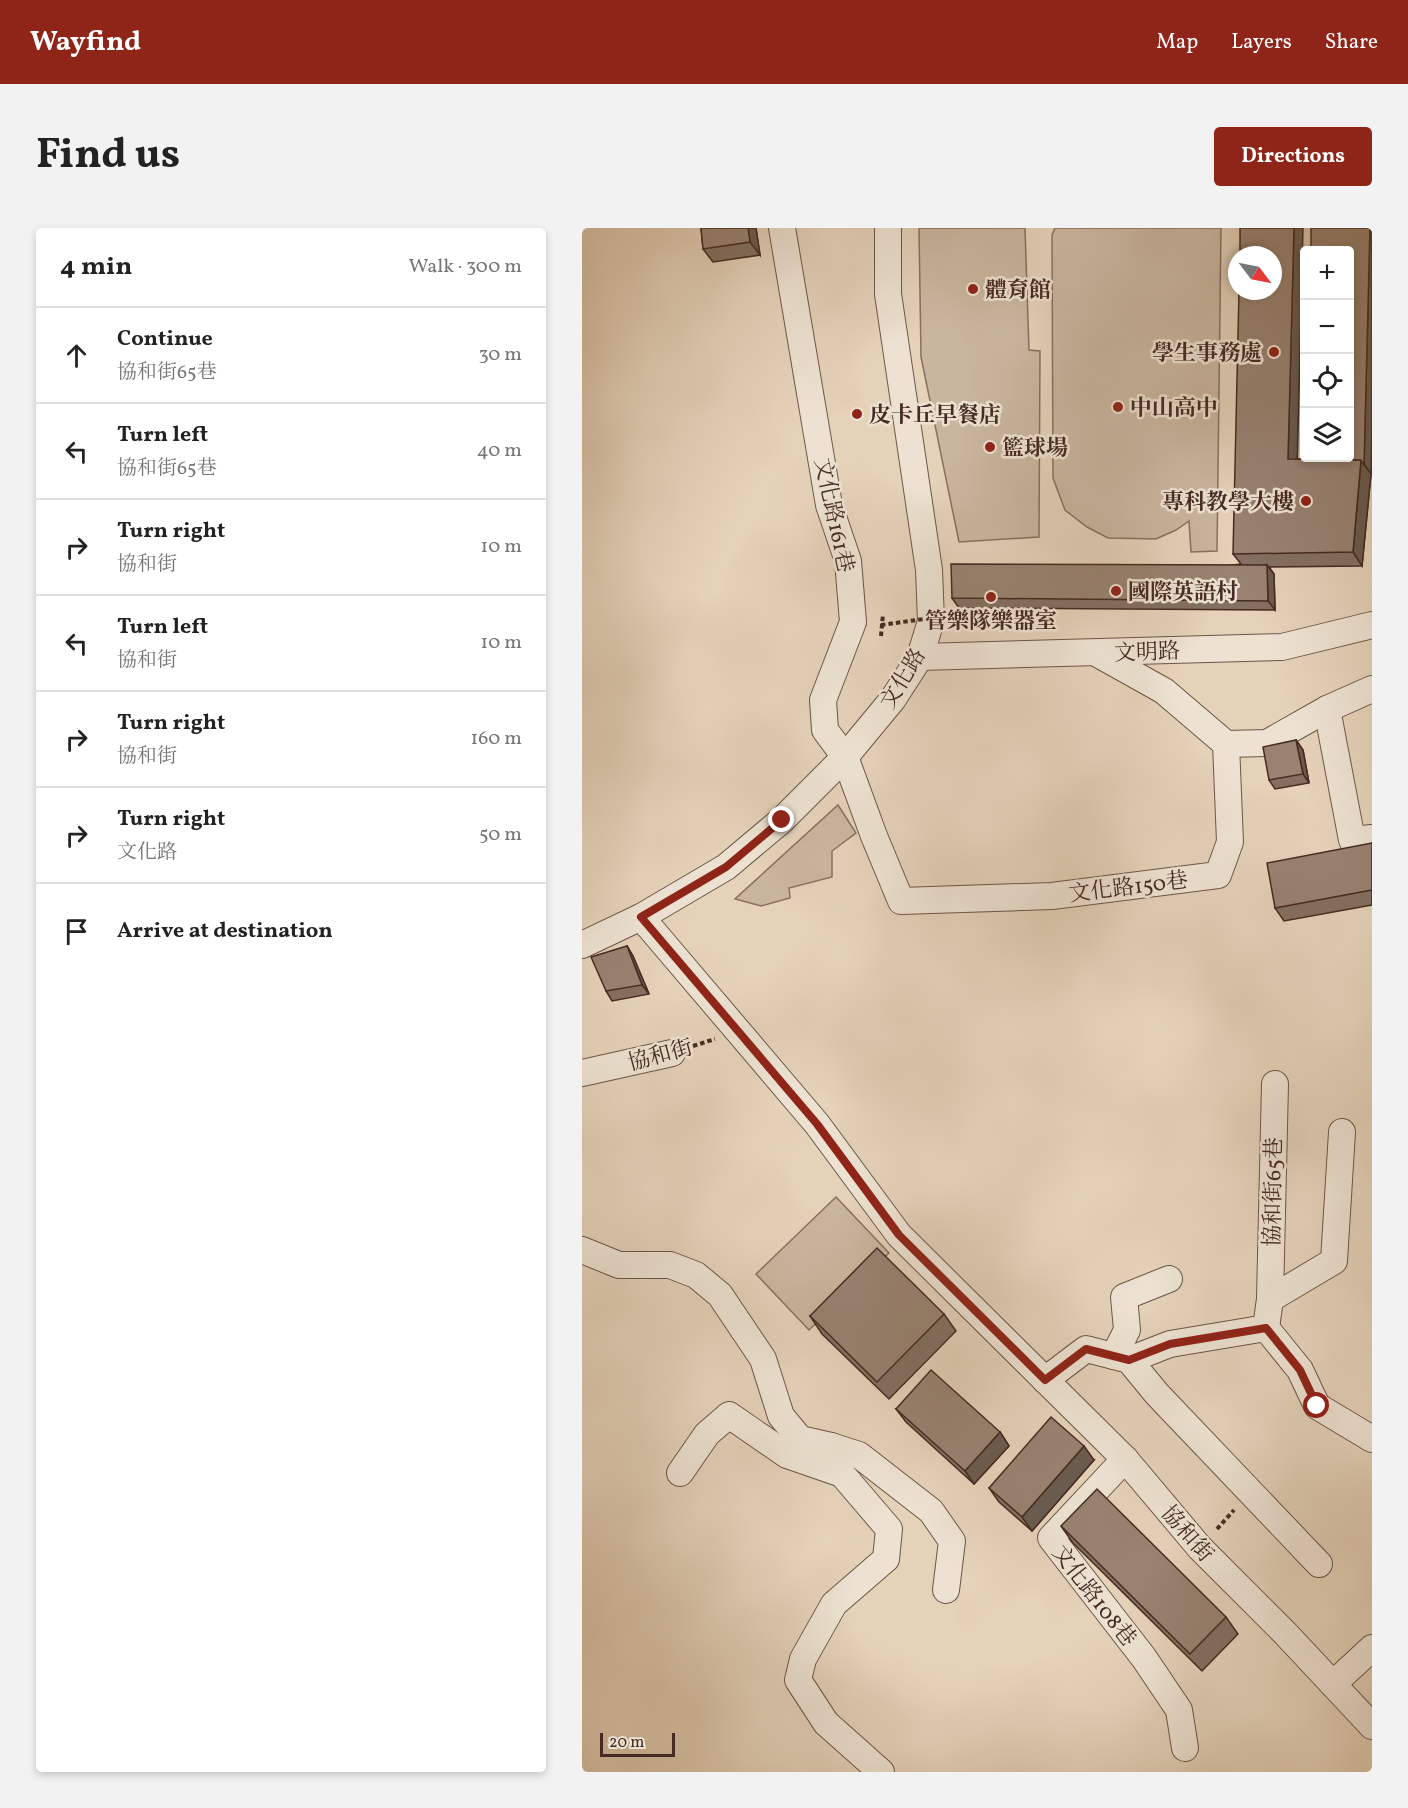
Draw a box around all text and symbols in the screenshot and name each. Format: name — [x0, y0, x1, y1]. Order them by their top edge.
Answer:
text: Wayfind — [30, 23, 141, 62]
text: Map — [1156, 28, 1198, 57]
text: Layers — [1231, 28, 1292, 57]
text: Share — [1325, 28, 1378, 57]
text: Find us — [36, 127, 180, 186]
button: Directions — [1214, 127, 1372, 186]
north arrow — [1228, 246, 1282, 300]
map controls — [1300, 246, 1354, 462]
button: + — [1300, 246, 1354, 300]
text: 4 min — [60, 249, 132, 285]
text: Walk · 300 m — [409, 253, 522, 281]
place label: 體育館 — [985, 276, 1051, 307]
marker: 體育館 — [966, 282, 980, 296]
button: − — [1300, 300, 1354, 354]
text: Continue — [117, 324, 213, 355]
icon: ahead — [60, 339, 93, 372]
place label: 學生事務處 — [1152, 339, 1262, 370]
text: 30 m — [478, 341, 522, 369]
marker: 學生事務處 — [1267, 345, 1281, 359]
button: locate — [1300, 354, 1354, 408]
text: 協和街65巷 — [117, 359, 217, 387]
place label: 中山高中 — [1130, 394, 1218, 425]
marker: 中山高中 — [1111, 400, 1125, 414]
place label: 皮卡丘早餐店 — [869, 401, 1001, 432]
marker: 皮卡丘早餐店 — [850, 407, 864, 421]
button: layers — [1300, 408, 1354, 462]
text: Turn left — [117, 420, 208, 451]
place label: 籃球場 — [1002, 434, 1068, 465]
icon: left — [60, 435, 93, 468]
text: 40 m — [477, 437, 522, 465]
marker: 籃球場 — [983, 440, 997, 454]
text: 協和街65巷 — [117, 455, 217, 483]
street label: 文化路161巷 — [805, 455, 860, 576]
place label: 專科教學大樓 — [1162, 488, 1294, 519]
marker: 專科教學大樓 — [1299, 494, 1313, 508]
text: Turn right — [117, 516, 225, 547]
icon: right — [60, 531, 93, 564]
text: 10 m — [481, 533, 522, 561]
text: 協和街 — [117, 551, 177, 579]
place label: 國際英語村 — [1128, 578, 1238, 609]
marker: 國際英語村 — [1109, 584, 1123, 598]
marker: 管樂隊樂器室 — [984, 590, 998, 604]
place label: 管樂隊樂器室 — [925, 607, 1057, 638]
text: Turn left — [117, 612, 208, 643]
icon: left — [60, 627, 93, 660]
text: 10 m — [481, 629, 522, 657]
street label: 文明路 — [1114, 637, 1181, 670]
street label: 文化路 — [874, 643, 934, 716]
text: 協和街 — [117, 647, 177, 675]
text: Turn right — [117, 708, 225, 739]
icon: right — [60, 723, 93, 756]
text: 160 m — [470, 725, 522, 753]
text: 協和街 — [117, 743, 177, 771]
text: Turn right — [117, 804, 225, 835]
route end — [768, 806, 794, 832]
icon: right — [60, 819, 93, 852]
text: 50 m — [479, 821, 522, 849]
text: 文化路 — [117, 839, 177, 867]
street label: 文化路150巷 — [1067, 866, 1190, 911]
icon: arrive — [60, 915, 93, 948]
text: Arrive at destination — [117, 916, 333, 947]
street label: 協和街 — [625, 1033, 697, 1080]
street label: 協和街65巷 — [1258, 1137, 1291, 1247]
route start — [1303, 1392, 1329, 1418]
street label: 協和街 — [1153, 1500, 1219, 1570]
street label: 文化路108巷 — [1044, 1539, 1142, 1654]
scale bar — [600, 1730, 675, 1758]
text: 20 m — [609, 1732, 644, 1754]

